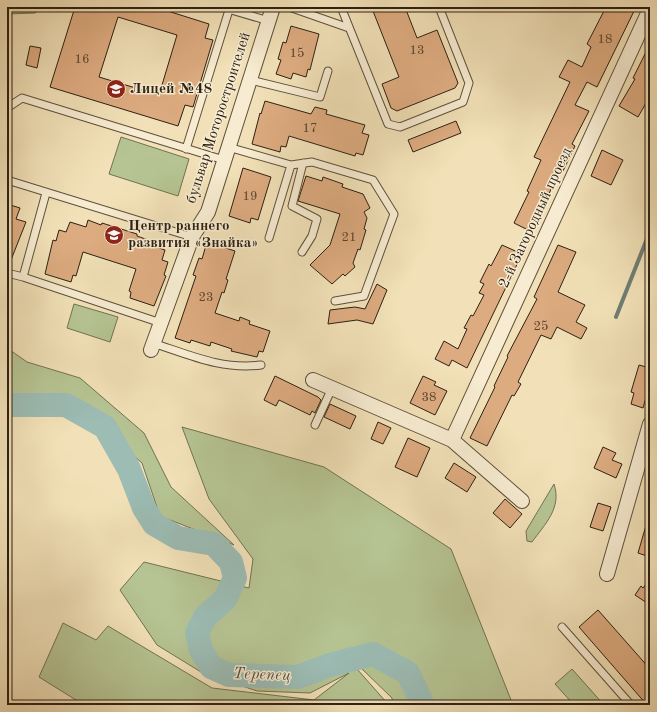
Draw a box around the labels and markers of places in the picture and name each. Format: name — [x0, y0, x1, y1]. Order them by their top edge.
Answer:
school or university icon: Лицей №48 — [105, 78, 127, 100]
place label: Лицей №48 — [130, 82, 213, 97]
place label: Центр раннего развития «Знайка» — [128, 219, 259, 251]
school or university icon: Центр раннего развития «Знайка» — [103, 224, 125, 246]

